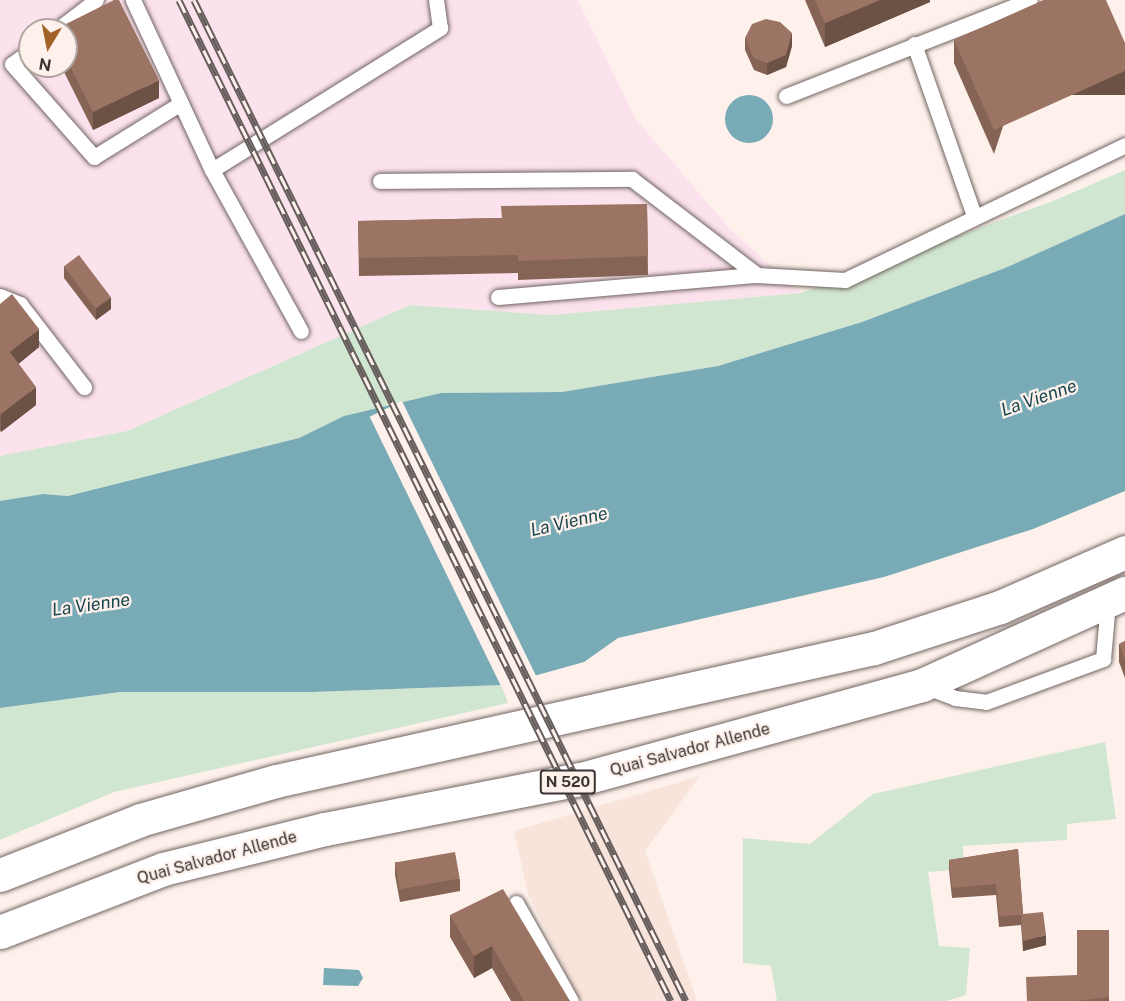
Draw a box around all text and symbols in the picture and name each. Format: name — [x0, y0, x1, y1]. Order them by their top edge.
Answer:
north arrow — [18, 18, 78, 78]
text: N — [37, 54, 53, 75]
water label: La Vienne — [998, 375, 1080, 421]
water label: La Vienne — [528, 503, 610, 541]
water label: La Vienne — [50, 589, 132, 621]
street label: Quai Salvador Allende — [608, 719, 772, 781]
road number: N 520 — [540, 770, 596, 794]
street label: Quai Salvador Allende — [135, 827, 299, 889]

